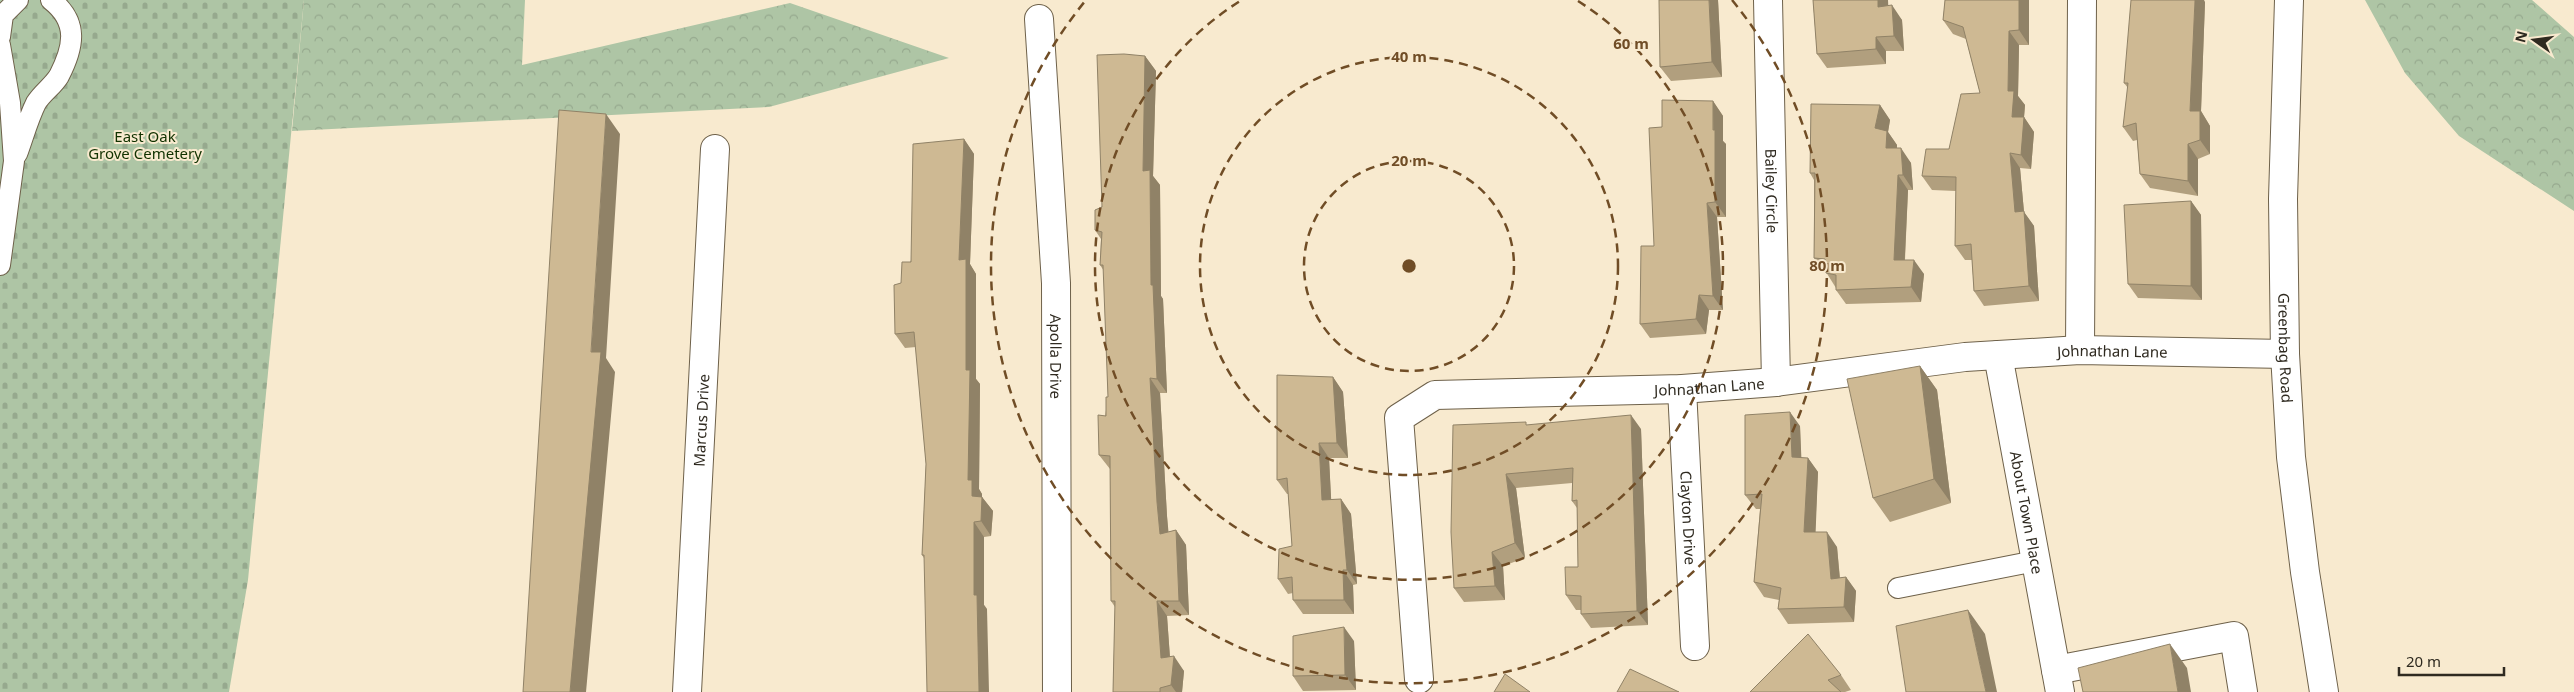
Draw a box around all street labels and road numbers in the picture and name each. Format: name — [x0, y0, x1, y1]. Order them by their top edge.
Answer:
street label: Bailey Circle — [1761, 149, 1783, 233]
street label: Greenbag Road — [2274, 293, 2298, 403]
street label: Apolla Drive — [1046, 314, 1066, 399]
street label: Johnathan Lane — [2054, 340, 2168, 362]
street label: Johnathan Lane — [1652, 373, 1765, 400]
street label: Marcus Drive — [689, 374, 713, 467]
street label: About Town Place — [2006, 449, 2048, 575]
street label: Clayton Drive — [1676, 470, 1701, 565]

